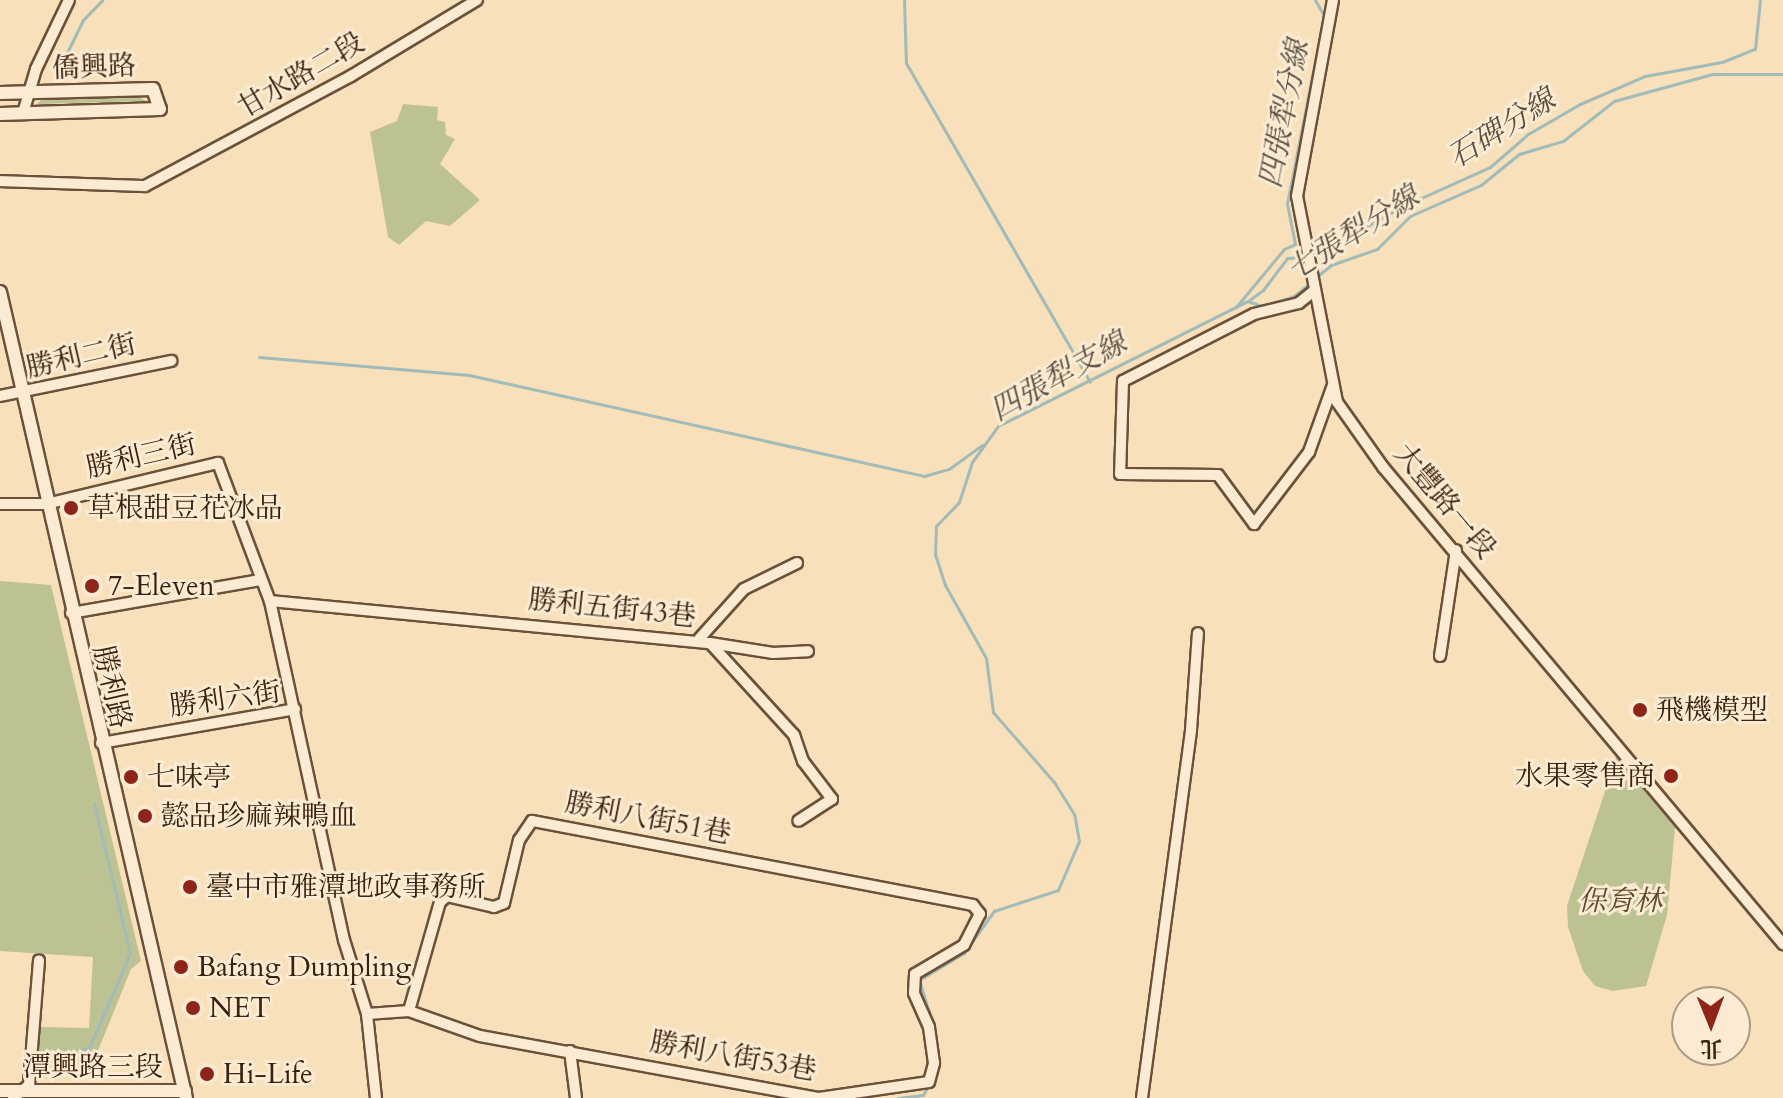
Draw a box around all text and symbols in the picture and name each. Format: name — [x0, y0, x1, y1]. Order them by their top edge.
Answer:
street label: 甘水路二段 — [232, 25, 370, 125]
water label: 四張犁分線 — [1253, 37, 1317, 191]
street label: 僑興路 — [51, 49, 137, 85]
water label: 石碑分線 — [1442, 82, 1562, 176]
water label: 七張犁分線 — [1280, 179, 1426, 289]
water label: 四張犁支線 — [985, 325, 1133, 429]
street label: 勝利二街 — [23, 327, 139, 385]
street label: 勝利三街 — [83, 427, 199, 485]
street label: 大豐路一段 — [1387, 437, 1503, 565]
place label: 草根甜豆花冰品 — [87, 491, 283, 525]
marker: 草根甜豆花冰品 — [62, 499, 80, 517]
place label: 7-Eleven — [108, 569, 215, 603]
marker: 7-Eleven — [83, 577, 101, 595]
street label: 勝利五街43巷 — [526, 582, 698, 634]
street label: 勝利路 — [86, 642, 138, 732]
street label: 勝利六街 — [167, 675, 283, 723]
place label: 飛機模型 — [1656, 693, 1768, 727]
marker: 飛機模型 — [1631, 701, 1649, 719]
place label: 水果零售商 — [1515, 759, 1655, 793]
place label: 七味亭 — [147, 760, 231, 794]
marker: 水果零售商 — [1662, 767, 1680, 785]
marker: 七味亭 — [122, 768, 140, 786]
street label: 勝利八街51巷 — [562, 785, 734, 851]
place label: 懿品珍麻辣鴨血 — [161, 799, 357, 833]
marker: 懿品珍麻辣鴨血 — [136, 807, 154, 825]
place label: 臺中市雅潭地政事務所 — [206, 870, 486, 904]
marker: 臺中市雅潭地政事務所 — [181, 878, 199, 896]
park label: 保育林 — [1578, 884, 1662, 918]
place label: Bafang Dumpling — [197, 950, 411, 984]
marker: Bafang Dumpling — [172, 958, 190, 976]
north arrow — [1671, 986, 1751, 1066]
place label: NET — [209, 991, 271, 1025]
marker: NET — [184, 999, 202, 1017]
street label: 勝利八街53巷 — [647, 1025, 819, 1087]
text: 北 — [1700, 1033, 1723, 1063]
street label: 潭興路三段 — [23, 1050, 163, 1084]
place label: Hi-Life — [223, 1057, 313, 1091]
marker: Hi-Life — [198, 1065, 216, 1083]

